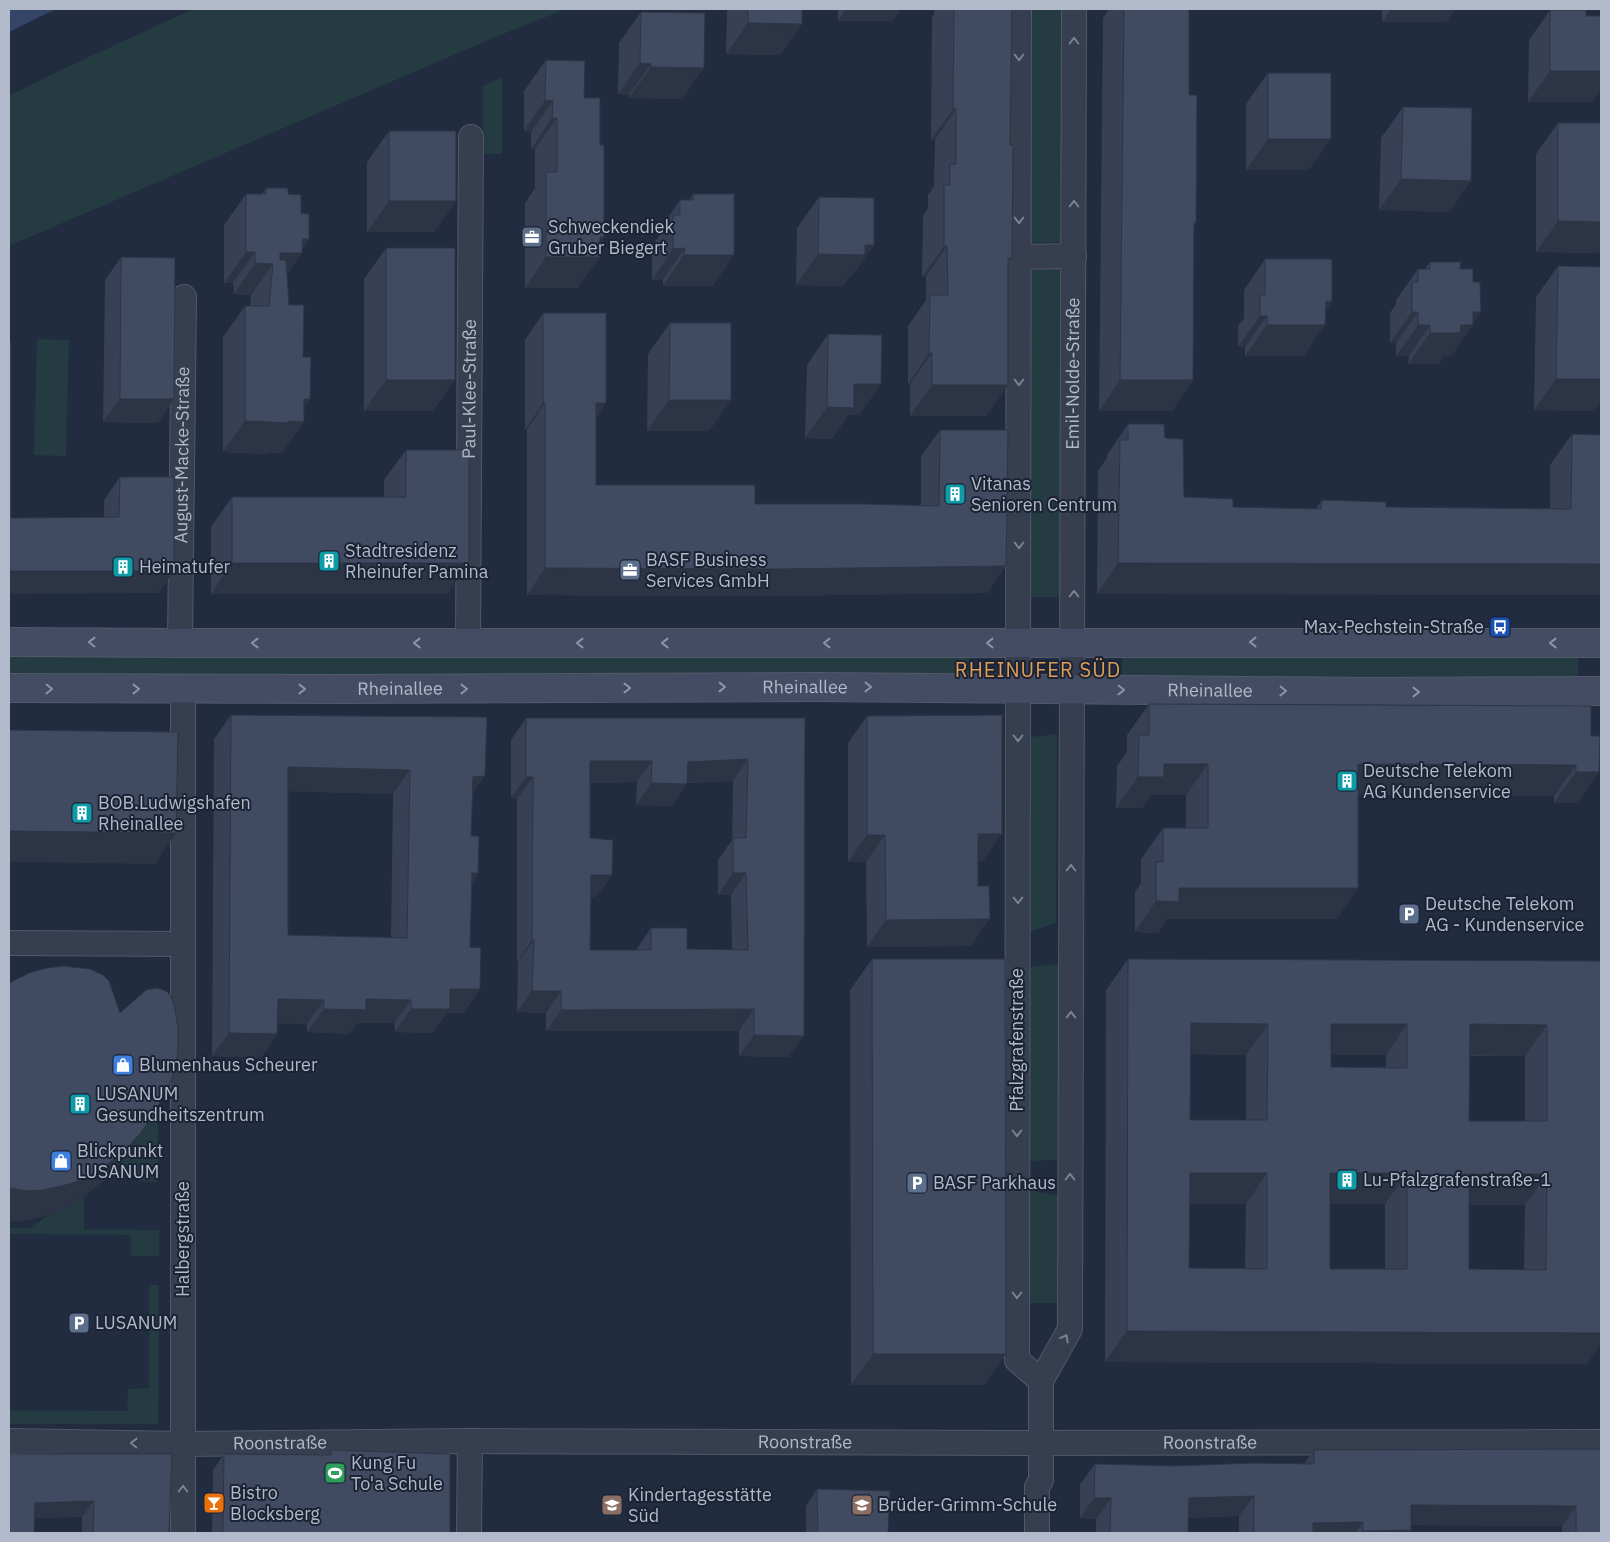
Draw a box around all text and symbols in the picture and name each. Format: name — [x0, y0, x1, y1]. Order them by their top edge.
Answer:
one-way arrow — [1069, 37, 1079, 44]
one-way arrow — [1014, 54, 1024, 62]
one-way arrow — [1069, 199, 1079, 207]
place label: Schweckendiek Gruber Biegert — [548, 215, 674, 259]
one-way arrow — [1014, 216, 1024, 224]
office icon: Schweckendiek Gruber Biegert — [520, 225, 544, 249]
street label: Emil-Nolde-Straße — [1061, 297, 1084, 450]
street label: Paul-Klee-Straße — [457, 319, 481, 459]
street label: August-Macke-Straße — [169, 366, 194, 544]
one-way arrow — [1014, 379, 1024, 387]
place label: Vitanas Senioren Centrum — [971, 472, 1117, 516]
building icon: Vitanas Senioren Centrum — [943, 482, 967, 506]
place label: Stadtresidenz Rheinufer Pamina — [345, 539, 489, 583]
one-way arrow — [1014, 542, 1024, 549]
place label: BASF Business Services GmbH — [646, 548, 770, 592]
building icon: Stadtresidenz Rheinufer Pamina — [317, 549, 341, 573]
building icon: Heimatufer — [111, 555, 135, 579]
place label: Heimatufer — [139, 555, 231, 578]
office icon: BASF Business Services GmbH — [618, 558, 642, 582]
one-way arrow — [1069, 589, 1079, 597]
place label: Max-Pechstein-Straße — [1304, 615, 1484, 638]
bus stop icon: Max-Pechstein-Straße — [1488, 615, 1512, 639]
one-way arrow — [88, 637, 96, 648]
one-way arrow — [1249, 637, 1257, 647]
one-way arrow — [251, 638, 258, 648]
one-way arrow — [413, 638, 421, 648]
one-way arrow — [576, 638, 584, 648]
one-way arrow — [660, 638, 668, 648]
one-way arrow — [823, 638, 830, 648]
one-way arrow — [985, 638, 993, 648]
one-way arrow — [1548, 638, 1556, 648]
district label: RHEINUFER SÜD — [955, 656, 1121, 683]
street label: Rheinallee — [762, 675, 848, 698]
street label: Rheinallee — [357, 677, 443, 700]
street label: Rheinallee — [1167, 678, 1253, 702]
one-way arrow — [718, 682, 726, 692]
one-way arrow — [864, 682, 872, 693]
one-way arrow — [623, 683, 631, 693]
one-way arrow — [46, 684, 53, 694]
one-way arrow — [133, 684, 141, 694]
one-way arrow — [298, 684, 306, 694]
one-way arrow — [460, 684, 468, 694]
one-way arrow — [1118, 685, 1125, 695]
one-way arrow — [1280, 686, 1288, 696]
one-way arrow — [1412, 687, 1420, 697]
one-way arrow — [1013, 734, 1023, 742]
place label: Deutsche Telekom AG Kundenservice — [1363, 759, 1512, 803]
building icon: Deutsche Telekom AG Kundenservice — [1335, 769, 1359, 793]
place label: BOB.Ludwigshafen Rheinallee — [98, 791, 251, 835]
building icon: BOB.Ludwigshafen Rheinallee — [70, 801, 94, 825]
one-way arrow — [1066, 863, 1076, 871]
place label: Deutsche Telekom AG - Kundenservice — [1425, 892, 1584, 936]
one-way arrow — [1013, 896, 1023, 904]
parking icon: Deutsche Telekom AG - Kundenservice — [1397, 902, 1421, 926]
street label: Pfalzgrafenstraße — [1005, 968, 1028, 1112]
one-way arrow — [1066, 1010, 1076, 1018]
shop icon: Blumenhaus Scheurer — [111, 1053, 135, 1077]
place label: Blumenhaus Scheurer — [139, 1053, 318, 1076]
place label: LUSANUM Gesundheitszentrum — [96, 1082, 265, 1126]
building icon: LUSANUM Gesundheitszentrum — [68, 1092, 92, 1116]
one-way arrow — [1012, 1129, 1022, 1137]
place label: Blickpunkt LUSANUM — [77, 1139, 163, 1183]
shop icon: Blickpunkt LUSANUM — [49, 1149, 73, 1173]
building icon: Lu-Pfalzgrafenstraße-1 — [1335, 1168, 1359, 1192]
place label: Lu-Pfalzgrafenstraße-1 — [1363, 1168, 1551, 1191]
parking icon: BASF Parkhaus — [905, 1171, 929, 1195]
place label: BASF Parkhaus — [933, 1171, 1056, 1194]
one-way arrow — [1065, 1173, 1075, 1180]
street label: Halbergstraße — [171, 1181, 194, 1297]
one-way arrow — [1012, 1292, 1022, 1299]
parking icon: LUSANUM — [67, 1311, 91, 1335]
place label: LUSANUM — [95, 1311, 177, 1334]
one-way arrow — [1059, 1335, 1069, 1344]
street label: Roonstraße — [233, 1430, 327, 1454]
street label: Roonstraße — [758, 1430, 852, 1453]
street label: Roonstraße — [1163, 1431, 1257, 1454]
one-way arrow — [130, 1438, 138, 1448]
place label: Kung Fu To'a Schule — [351, 1451, 443, 1495]
sports icon: Kung Fu To'a Schule — [323, 1461, 347, 1485]
place label: Bistro Blocksberg — [230, 1481, 320, 1525]
place label: Kindertagesstätte Süd — [628, 1483, 772, 1527]
one-way arrow — [178, 1484, 188, 1492]
bar icon: Bistro Blocksberg — [202, 1491, 226, 1515]
school or university icon: Kindertagesstätte Süd — [600, 1493, 624, 1517]
school or university icon: Brüder-Grimm-Schule — [850, 1493, 874, 1517]
place label: Brüder-Grimm-Schule — [878, 1493, 1057, 1516]

